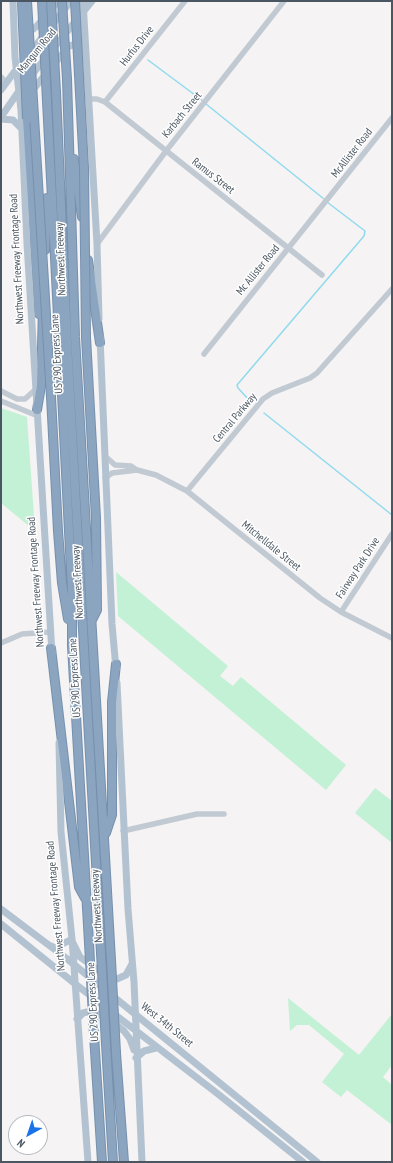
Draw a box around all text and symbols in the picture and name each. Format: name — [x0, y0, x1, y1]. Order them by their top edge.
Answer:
street label: Hurfus Drive — [117, 23, 157, 69]
street label: Mangum Road — [15, 26, 59, 76]
street label: Karbach Street — [159, 89, 205, 141]
street label: McAllister Road — [329, 126, 375, 180]
street label: Ramus Street — [189, 155, 237, 197]
street label: Northwest Freeway Frontage Road — [7, 193, 27, 325]
street label: Northwest Freeway — [53, 222, 69, 296]
street label: Mc Allister Road — [234, 242, 282, 298]
street label: US 290 Express Lane — [48, 314, 66, 394]
street label: Central Parkway — [210, 390, 260, 446]
street label: Northwest Freeway Frontage Road — [25, 516, 47, 648]
street label: Mitchelldale Street — [239, 518, 303, 574]
street label: Fairway Park Drive — [333, 535, 383, 601]
street label: Northwest Freeway — [69, 545, 87, 619]
street label: US 290 Express Lane — [66, 638, 84, 718]
street label: Northwest Freeway Frontage Road — [44, 840, 68, 972]
street label: Northwest Freeway — [88, 869, 106, 943]
street label: US 290 Express Lane — [84, 962, 102, 1042]
street label: West 34th Street — [138, 1000, 196, 1050]
north arrow — [8, 1115, 48, 1155]
text: N — [14, 1136, 28, 1151]

